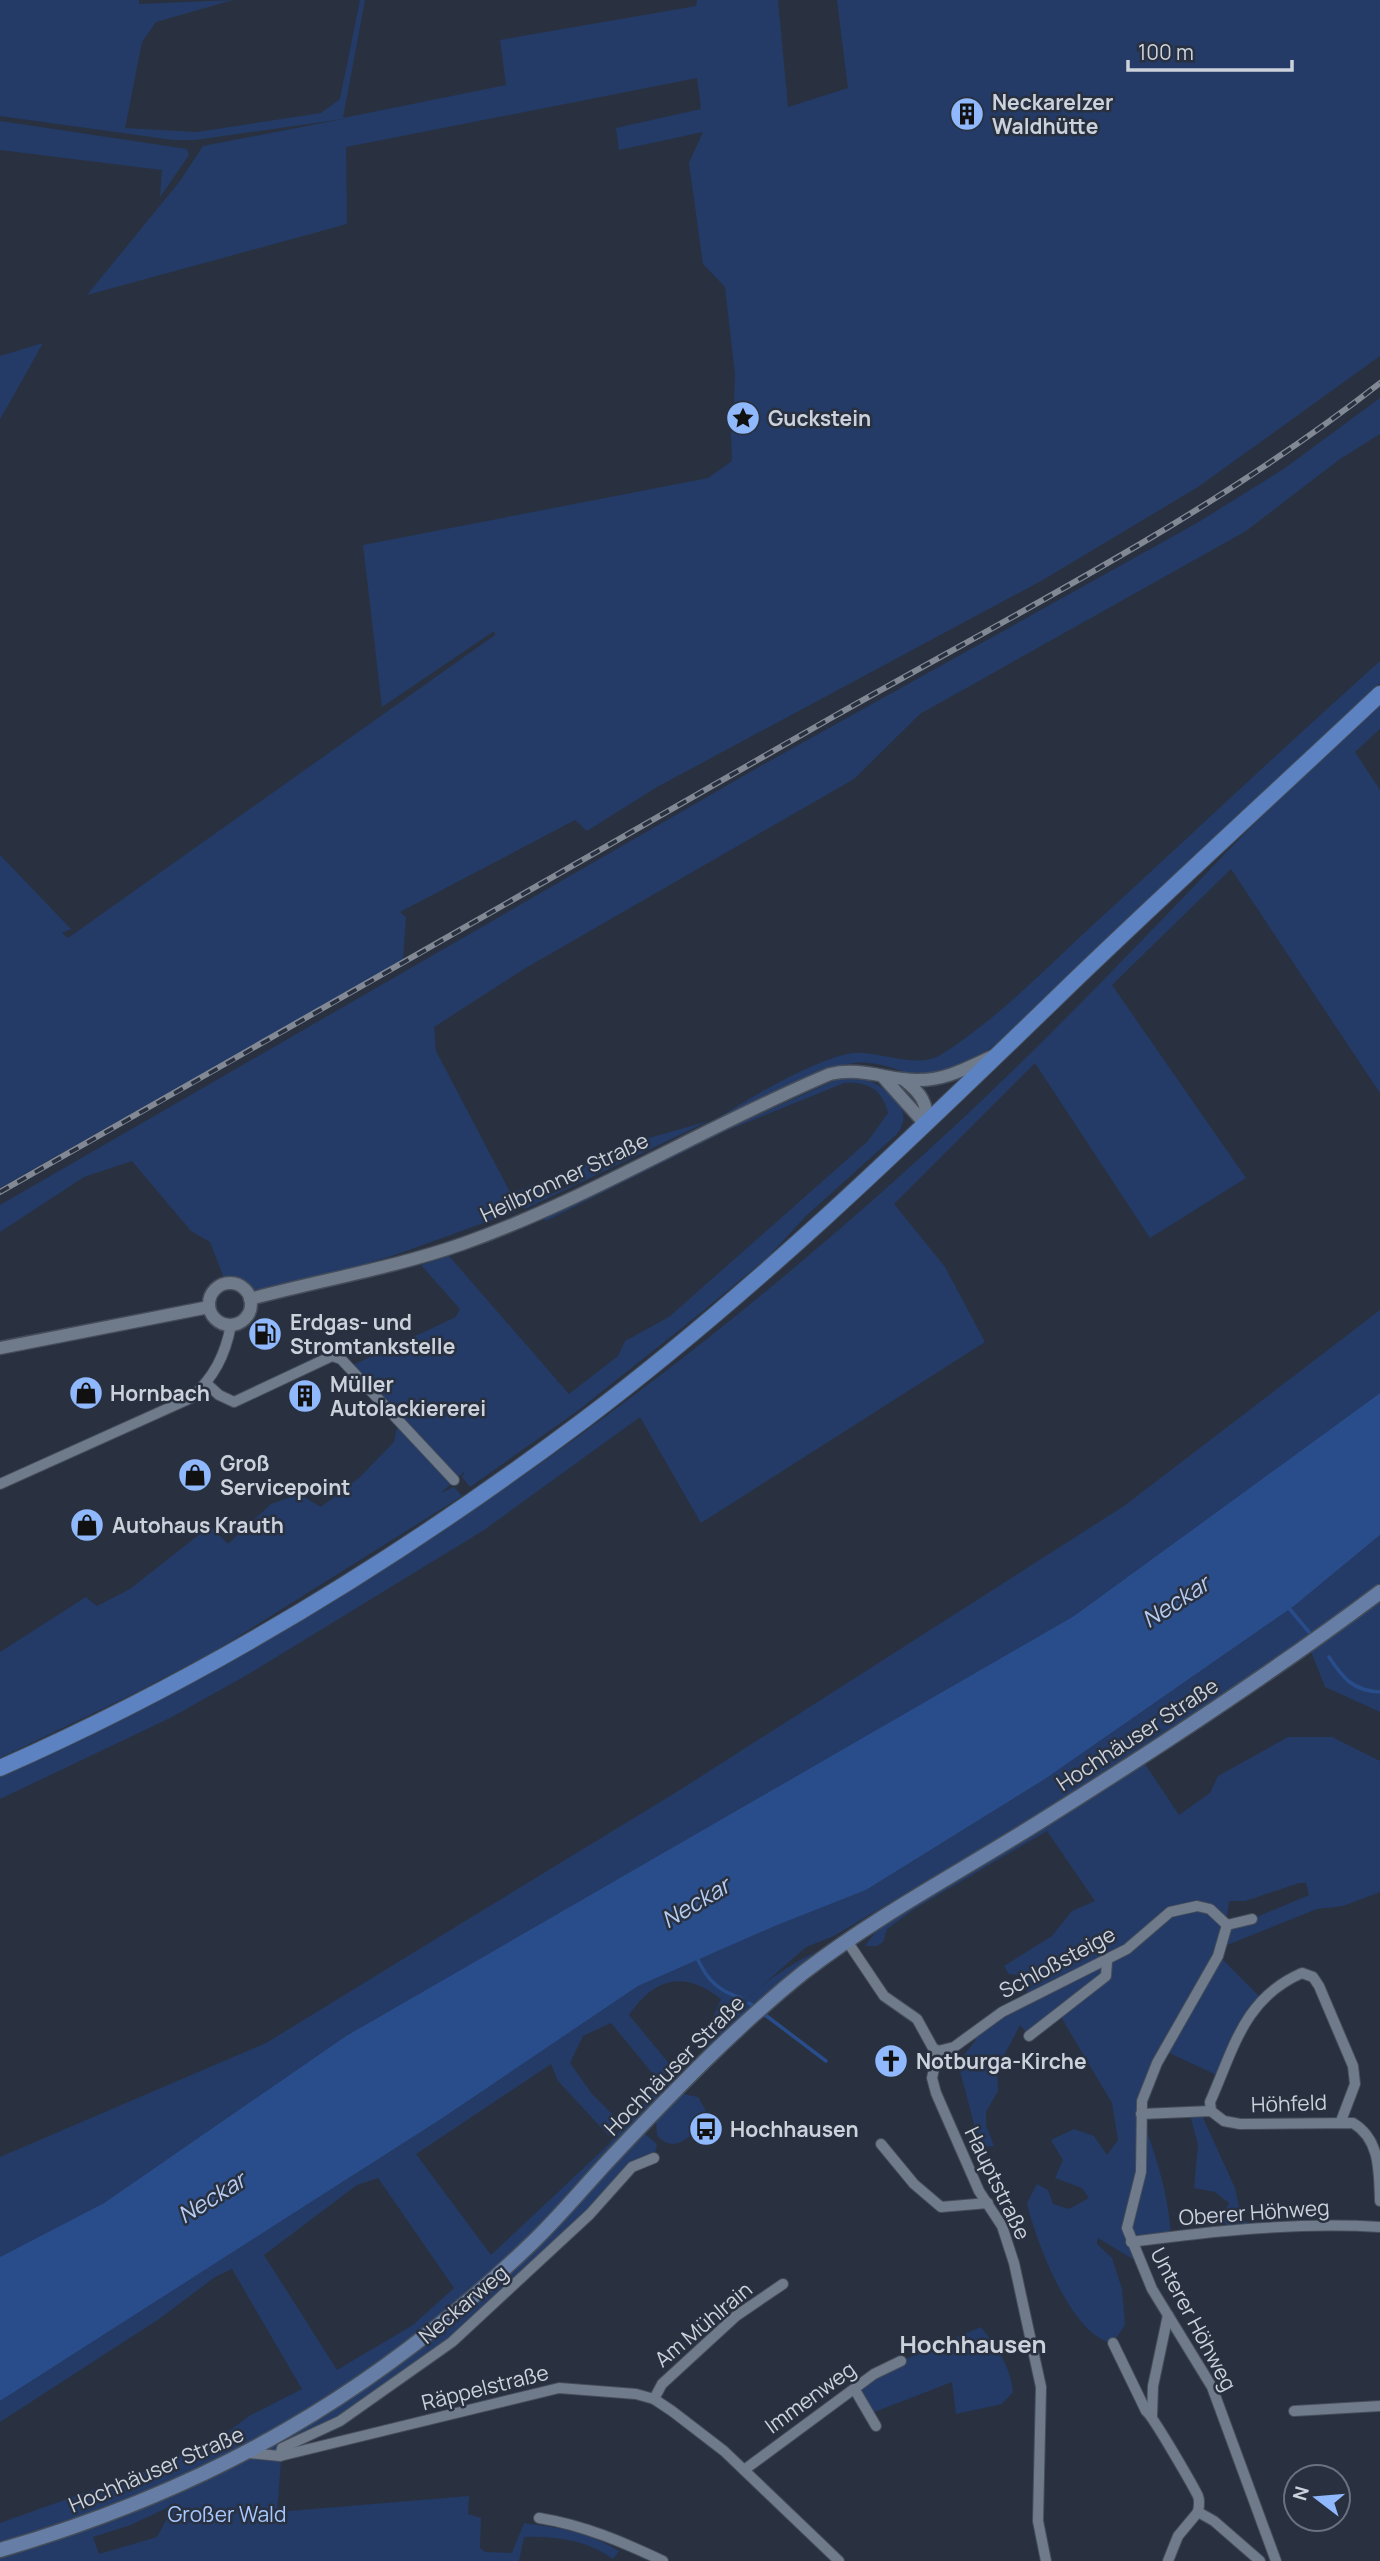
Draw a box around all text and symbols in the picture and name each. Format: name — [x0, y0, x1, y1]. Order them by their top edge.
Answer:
scale bar — [1128, 28, 1292, 72]
text: 100 m — [1138, 38, 1194, 66]
place label: Neckarelzer Waldhütte — [992, 88, 1113, 140]
building icon: Neckarelzer Waldhütte — [948, 95, 986, 133]
place icon: Guckstein — [724, 399, 762, 437]
place label: Guckstein — [768, 404, 871, 432]
street label: Heilbronner Straße — [475, 1126, 653, 1228]
place label: Erdgas- und Stromtankstelle — [290, 1308, 455, 1360]
fuel station icon: Erdgas- und Stromtankstelle — [246, 1315, 284, 1353]
place label: Müller Autolackiererei — [330, 1370, 486, 1422]
shop icon: Hornbach — [67, 1374, 105, 1412]
building icon: Müller Autolackiererei — [286, 1377, 324, 1415]
place label: Hornbach — [110, 1379, 210, 1407]
place label: Groß Servicepoint — [220, 1449, 350, 1501]
shop icon: Groß Servicepoint — [176, 1456, 214, 1494]
shop icon: Autohaus Krauth — [68, 1506, 106, 1544]
place label: Autohaus Krauth — [112, 1511, 284, 1539]
water label: Neckar — [1135, 1566, 1217, 1635]
street label: Hochhäuser Straße — [1051, 1671, 1223, 1797]
water label: Neckar — [655, 1868, 737, 1935]
street label: Schloßsteige — [994, 1920, 1120, 2004]
street label: Hochhäuser Straße — [598, 1989, 750, 2141]
church icon: Notburga-Kirche — [872, 2042, 910, 2080]
place label: Notburga-Kirche — [916, 2047, 1087, 2075]
street label: Höhfeld — [1251, 2088, 1327, 2118]
bus stop icon: Hochhausen — [687, 2110, 725, 2148]
place label: Hochhausen — [730, 2115, 859, 2143]
street label: Hauptstraße — [959, 2122, 1037, 2244]
water label: Neckar — [171, 2162, 253, 2230]
street label: Oberer Höhweg — [1178, 2193, 1330, 2231]
street label: Unterer Höhweg — [1144, 2242, 1244, 2396]
street label: Neckarweg — [413, 2258, 513, 2350]
street label: Am Mühlrain — [648, 2275, 758, 2373]
district label: Hochhausen — [900, 2327, 1046, 2360]
street label: Immenweg — [759, 2355, 861, 2439]
street label: Räppelstraße — [419, 2358, 551, 2416]
street label: Hochhäuser Straße — [64, 2419, 248, 2519]
north arrow — [1282, 2463, 1352, 2533]
text: N — [1286, 2483, 1315, 2503]
park label: Großer Wald — [168, 2500, 286, 2528]

